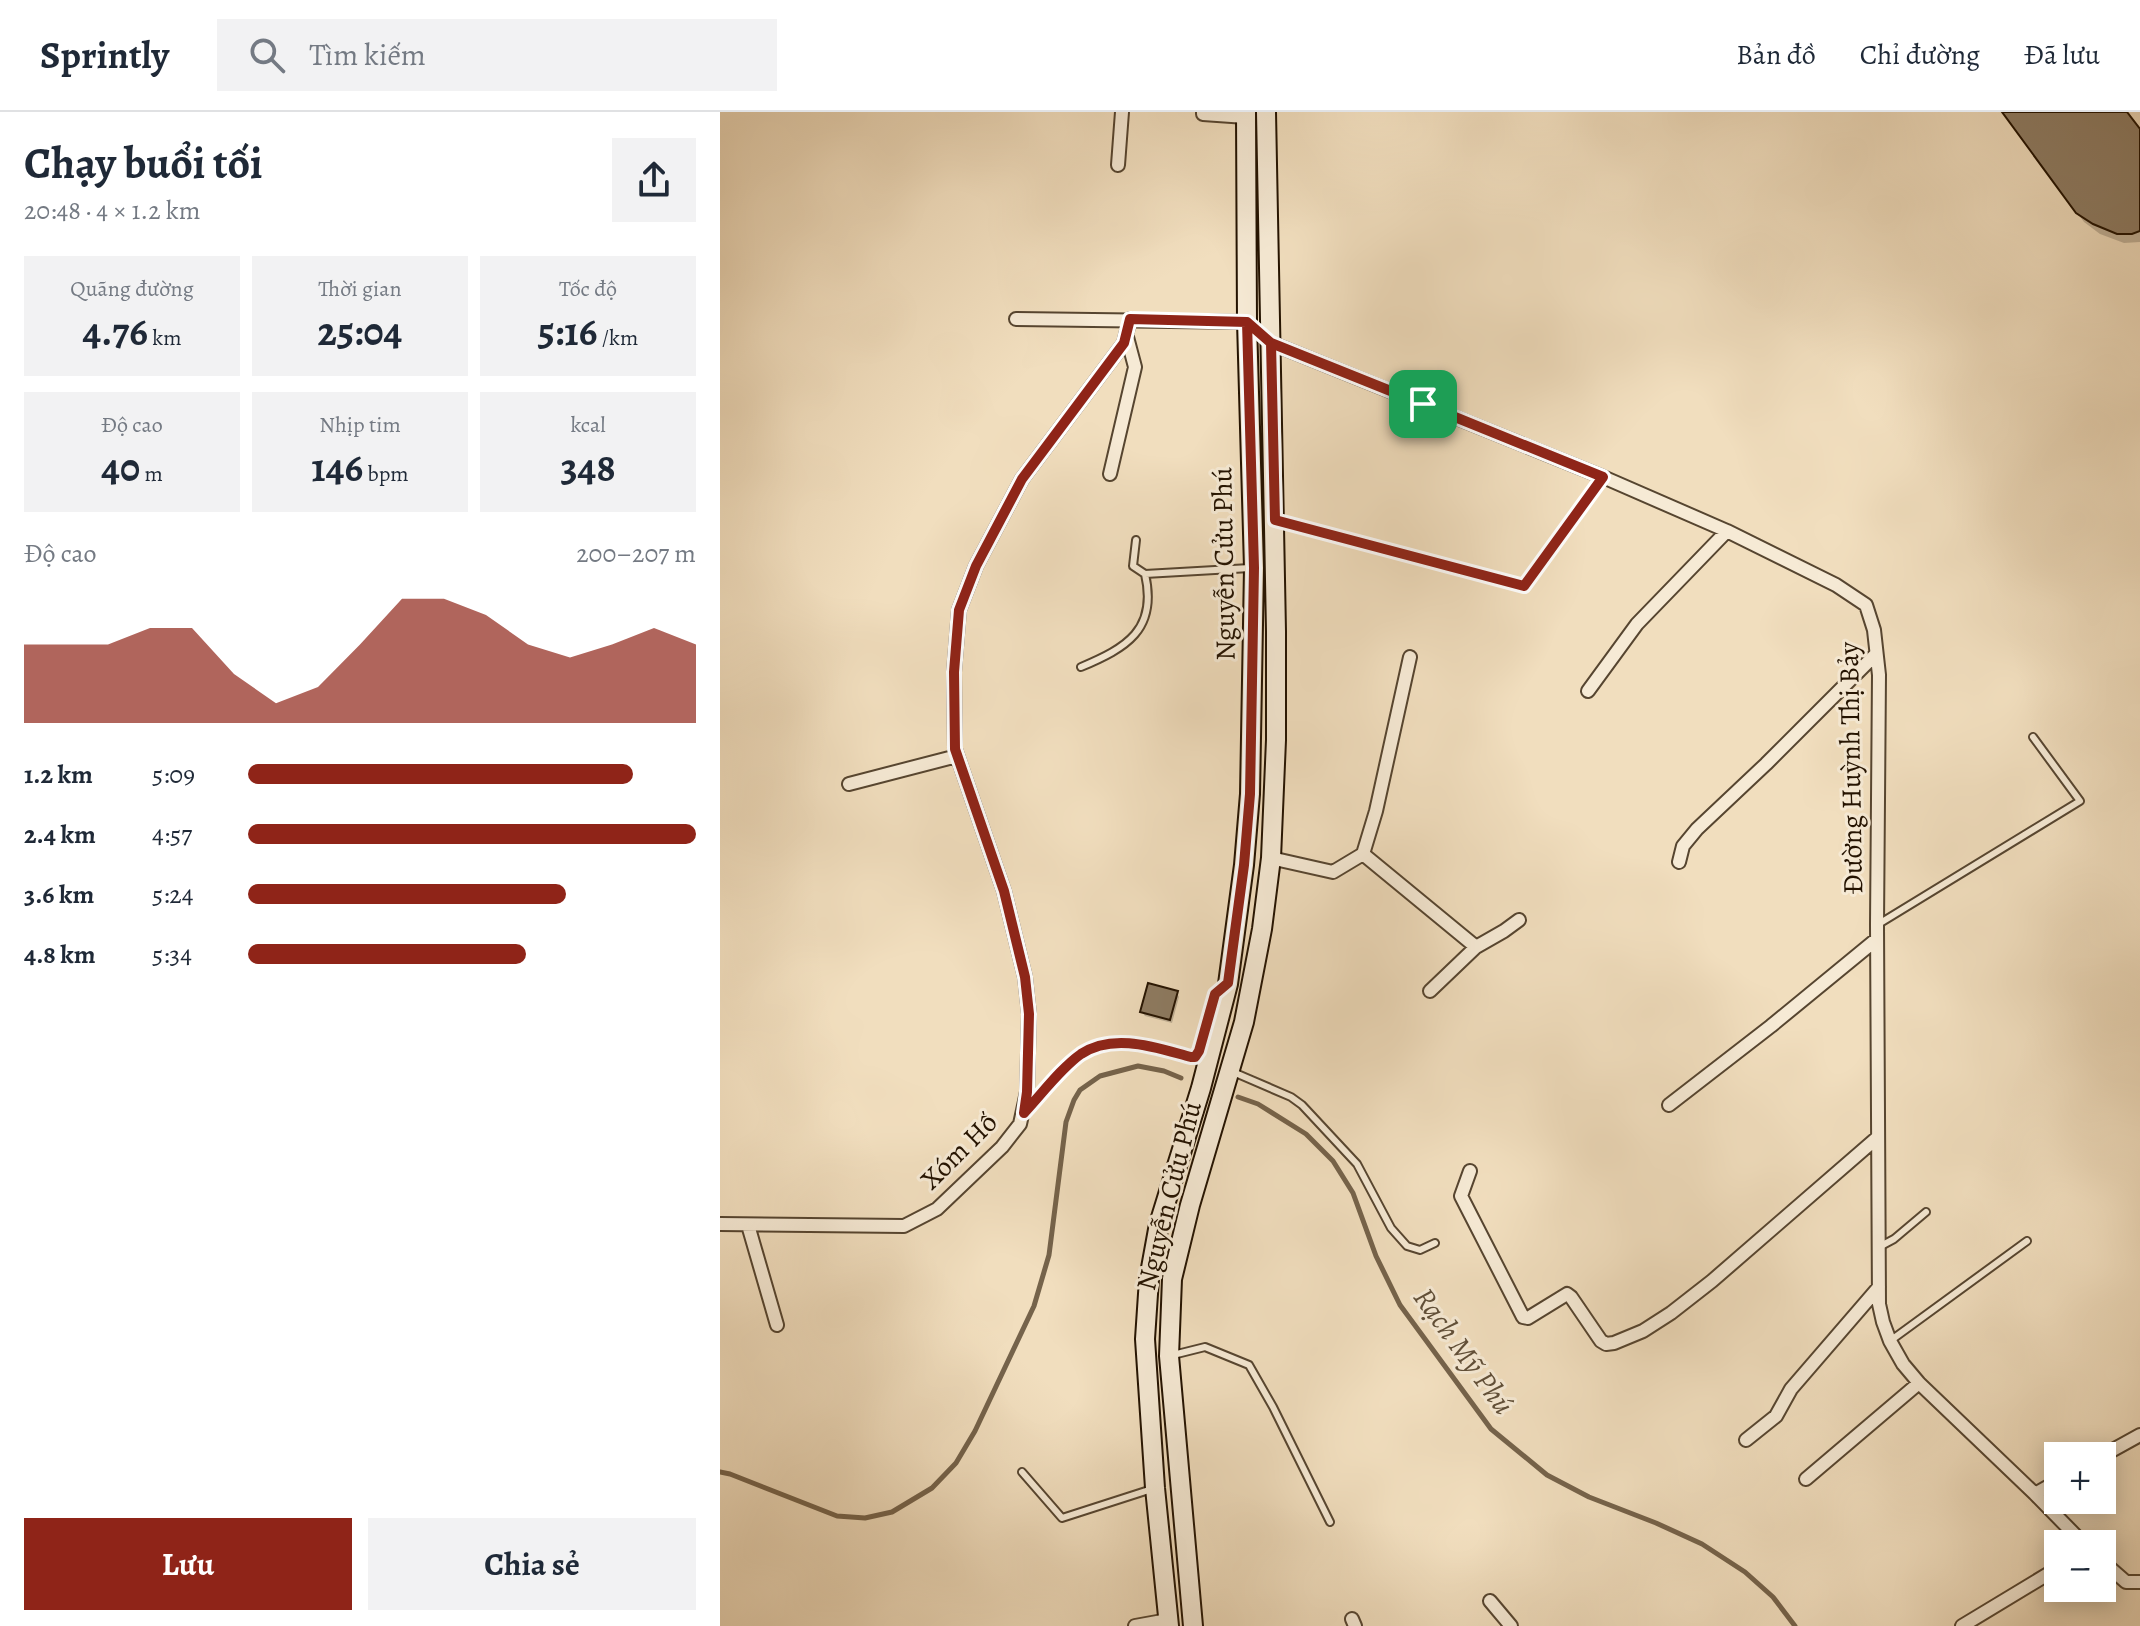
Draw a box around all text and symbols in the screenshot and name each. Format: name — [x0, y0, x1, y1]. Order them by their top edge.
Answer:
search box — [217, 19, 777, 91]
text: Sprintly — [40, 29, 169, 81]
icon: search — [245, 33, 289, 77]
text: Tìm kiếm — [309, 35, 426, 75]
text: Bản đồ — [1736, 36, 1816, 74]
text: Chỉ đường — [1860, 36, 1980, 74]
text: Đã lưu — [2024, 36, 2100, 74]
text: Chạy buổi tối — [24, 133, 263, 193]
button: share — [612, 138, 696, 222]
text: 20:48 · 4 × 1.2 km — [24, 193, 200, 228]
text: Quãng đường — [70, 274, 194, 304]
text: Thời gian — [318, 274, 402, 304]
text: Tốc độ — [559, 274, 617, 304]
text: 4.76 — [82, 304, 148, 359]
text: 25:04 — [318, 304, 402, 359]
text: 5:16 — [538, 304, 597, 359]
text: km — [148, 323, 182, 353]
text: /km — [597, 323, 638, 353]
pin — [1389, 370, 1457, 438]
icon: arrive — [1401, 382, 1445, 426]
text: Độ cao — [101, 410, 163, 440]
text: Nhịp tim — [319, 410, 401, 440]
text: kcal — [570, 410, 606, 440]
text: 40 — [101, 440, 140, 495]
text: 146 — [311, 440, 363, 495]
text: 348 — [560, 440, 616, 495]
text: m — [140, 459, 163, 489]
text: bpm — [363, 459, 409, 489]
street label: Nguyễn Cửu Phú — [1203, 466, 1245, 661]
text: Độ cao — [24, 536, 96, 571]
text: 200–207 m — [576, 536, 696, 571]
street label: Đường Huỳnh Thị Bảy — [1830, 641, 1872, 894]
text: 1.2 km — [24, 757, 93, 792]
text: 5:09 — [152, 757, 195, 792]
text: 2.4 km — [24, 817, 96, 852]
text: 4:57 — [152, 817, 192, 852]
text: 3.6 km — [24, 877, 94, 912]
text: 5:24 — [152, 877, 194, 912]
text: 4.8 km — [24, 937, 96, 972]
text: 5:34 — [152, 937, 192, 972]
street label: Nguyễn Cửu Phú — [1127, 1097, 1211, 1294]
street label: Xóm Hố — [912, 1104, 1006, 1198]
water label: Rạch Mỹ Phú — [1404, 1279, 1524, 1423]
map controls — [2044, 1442, 2116, 1602]
button: + — [2044, 1442, 2116, 1514]
button: Lưu — [24, 1518, 352, 1610]
button: Chia sẻ — [368, 1518, 696, 1610]
button: − — [2044, 1530, 2116, 1602]

